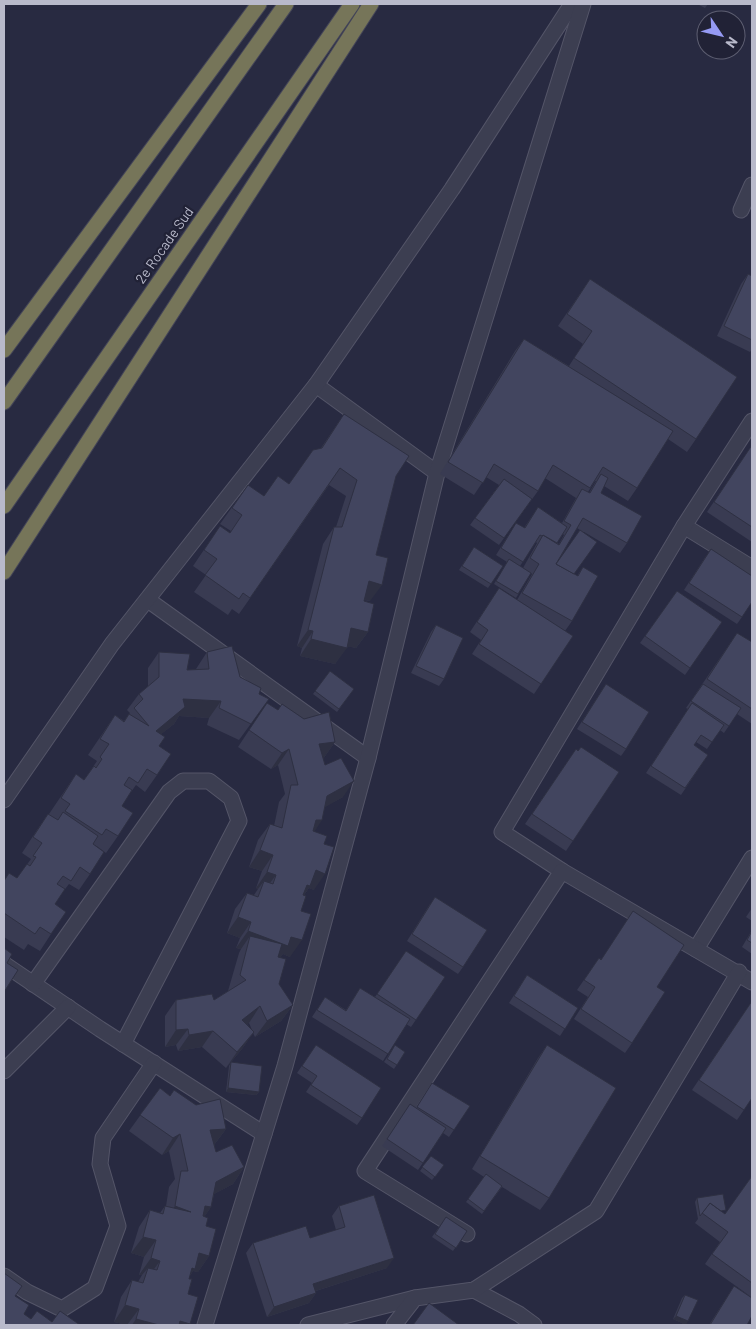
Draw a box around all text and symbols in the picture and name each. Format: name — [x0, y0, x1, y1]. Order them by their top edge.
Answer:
north arrow — [696, 10, 746, 60]
text: N — [722, 34, 742, 51]
street label: 2e Rocade Sud — [131, 203, 197, 287]

